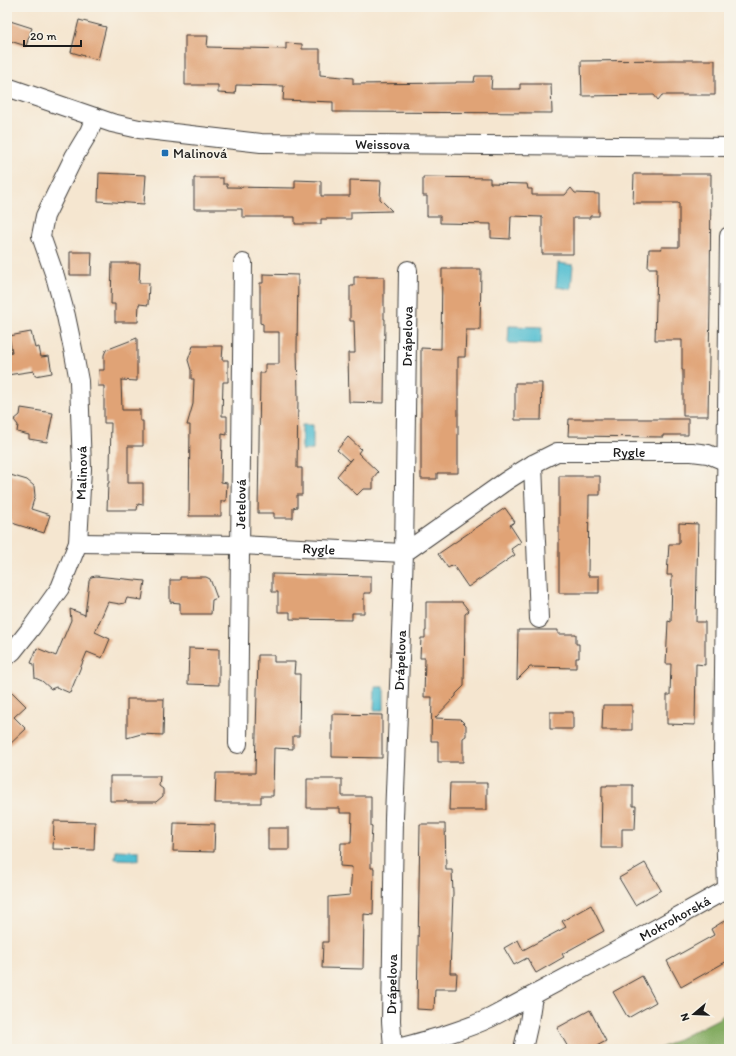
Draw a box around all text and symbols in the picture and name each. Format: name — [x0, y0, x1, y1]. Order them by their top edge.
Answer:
scale bar — [24, 22, 81, 48]
text: 20 m — [30, 29, 57, 43]
street label: Weissova — [355, 135, 411, 153]
place label: Malinová — [173, 145, 228, 162]
marker: Malinová — [160, 148, 170, 158]
street label: Drápelova — [398, 305, 416, 367]
street label: Rygle — [613, 444, 646, 461]
street label: Malinová — [72, 445, 91, 501]
street label: Jetelová — [232, 478, 249, 529]
street label: Rygle — [302, 540, 336, 558]
street label: Drápelova — [390, 629, 410, 691]
street label: Mokrohorská — [636, 891, 714, 945]
street label: Drápelova — [383, 953, 401, 1014]
north arrow — [674, 994, 714, 1034]
text: N — [678, 1011, 692, 1023]

